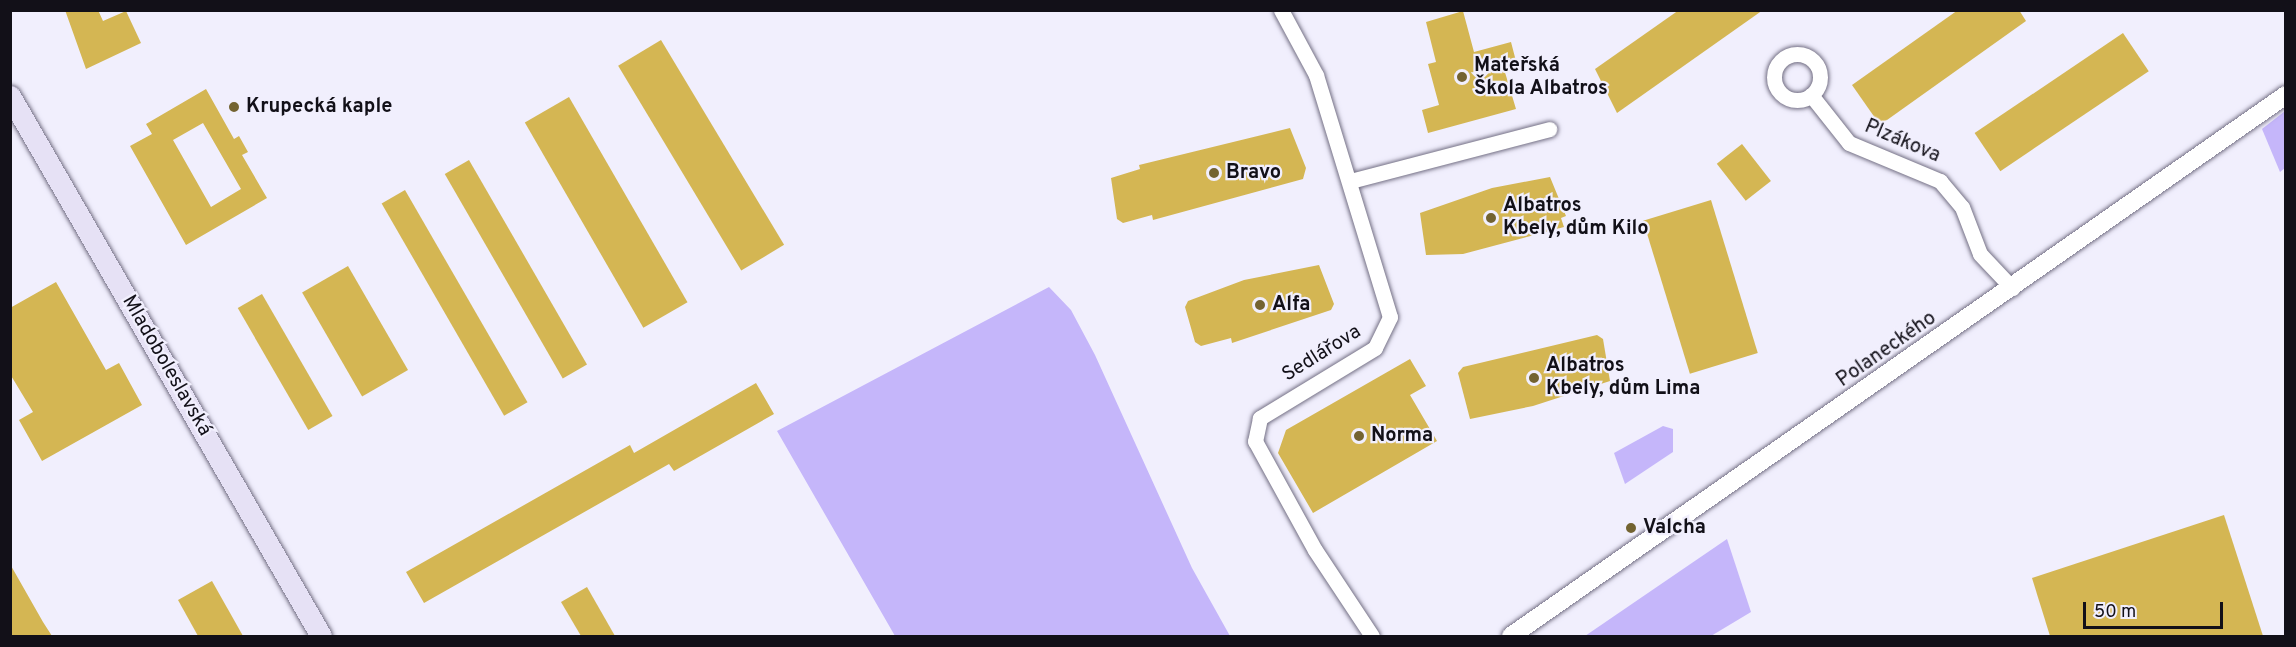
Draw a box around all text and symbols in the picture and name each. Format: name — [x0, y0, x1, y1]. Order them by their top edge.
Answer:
place label: Mateřská Škola Albatros — [1474, 54, 1609, 101]
marker: Mateřská Škola Albatros — [1455, 70, 1469, 84]
place label: Krupecká kaple — [246, 95, 392, 119]
marker: Krupecká kaple — [227, 100, 241, 114]
street label: Plzákova — [1861, 115, 1943, 169]
place label: Bravo — [1226, 161, 1281, 185]
marker: Bravo — [1207, 166, 1221, 180]
place label: Albatros Kbely, dům Kilo — [1503, 195, 1649, 242]
marker: Albatros Kbely, dům Kilo — [1484, 211, 1498, 225]
street label: Mladoboleslavská — [116, 291, 216, 441]
place label: Alfa — [1272, 293, 1310, 317]
marker: Alfa — [1253, 298, 1267, 312]
street label: Polaneckého — [1833, 307, 1941, 393]
street label: Sedlářova — [1278, 320, 1366, 388]
place label: Albatros Kbely, dům Lima — [1546, 354, 1700, 401]
marker: Albatros Kbely, dům Lima — [1527, 371, 1541, 385]
place label: Norma — [1371, 424, 1433, 448]
marker: Norma — [1352, 429, 1366, 443]
place label: Valcha — [1643, 516, 1706, 540]
marker: Valcha — [1624, 521, 1638, 535]
scale bar — [2086, 590, 2226, 628]
text: 50 m — [2094, 601, 2136, 624]

